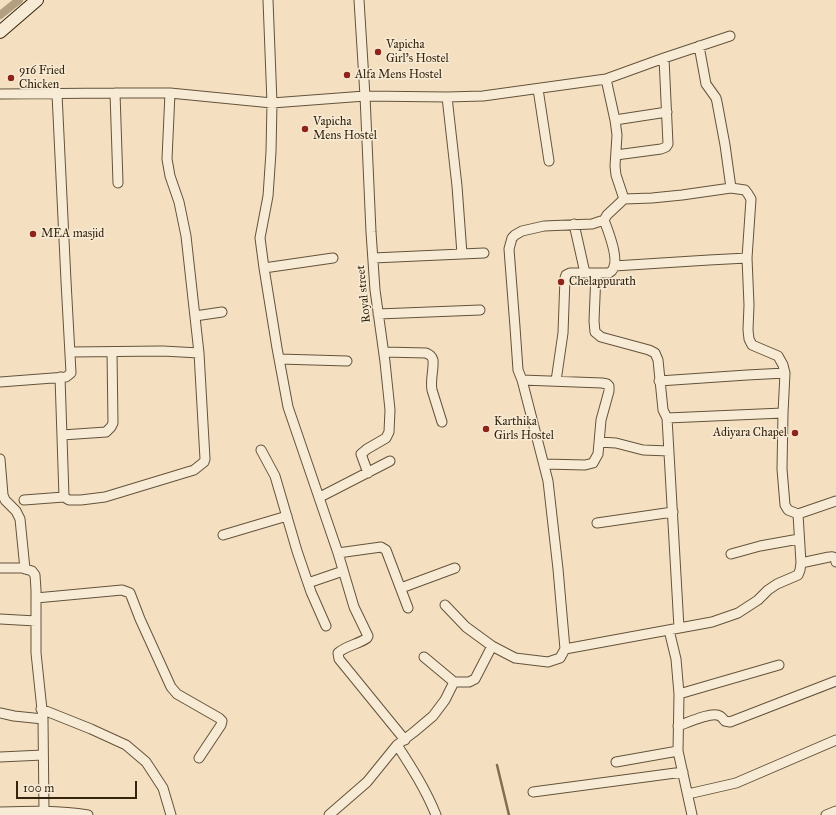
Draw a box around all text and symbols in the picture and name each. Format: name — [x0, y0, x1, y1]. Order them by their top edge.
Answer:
place label: Vapicha Girl's Hostel — [386, 38, 449, 66]
marker: Vapicha Girl's Hostel — [373, 47, 383, 57]
place label: 916 Fried Chicken — [19, 64, 65, 92]
place label: Alfa Mens Hostel — [355, 68, 442, 82]
marker: Alfa Mens Hostel — [342, 70, 352, 80]
marker: 916 Fried Chicken — [6, 73, 16, 83]
place label: Vapicha Mens Hostel — [313, 115, 377, 143]
marker: Vapicha Mens Hostel — [300, 124, 310, 134]
place label: MEA masjid — [41, 227, 104, 241]
marker: MEA masjid — [28, 229, 38, 239]
street label: Royal street — [354, 264, 374, 324]
place label: Chelappurath — [569, 275, 636, 289]
marker: Chelappurath — [556, 277, 566, 287]
place label: Karthika Girls Hostel — [494, 415, 554, 443]
marker: Karthika Girls Hostel — [481, 424, 491, 434]
place label: Adiyara Chapel — [713, 426, 787, 440]
marker: Adiyara Chapel — [790, 428, 800, 438]
scale bar — [18, 773, 139, 799]
text: 100 m — [23, 781, 54, 795]

